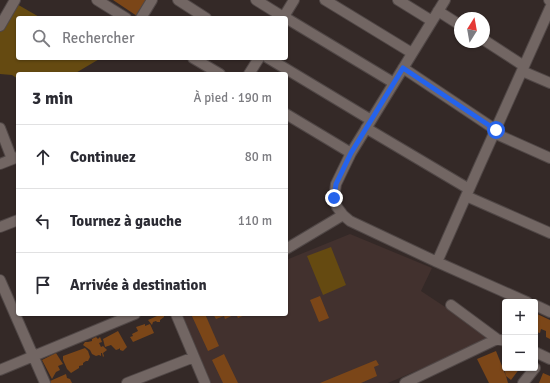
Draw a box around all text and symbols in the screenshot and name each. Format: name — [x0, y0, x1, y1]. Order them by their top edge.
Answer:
north arrow — [454, 12, 490, 48]
search box — [16, 16, 288, 60]
icon: search — [30, 27, 52, 49]
text: Rechercher — [62, 29, 135, 47]
text: 3 min — [32, 88, 73, 109]
text: À pied · 190 m — [193, 90, 272, 106]
route start — [487, 121, 505, 139]
icon: ahead — [32, 146, 54, 168]
text: Continuez — [70, 148, 136, 166]
text: 80 m — [245, 149, 272, 165]
route end — [325, 189, 343, 207]
icon: left — [32, 210, 54, 232]
text: Tournez à gauche — [70, 212, 182, 230]
text: 110 m — [238, 213, 272, 229]
icon: arrive — [32, 274, 54, 296]
text: Arrivée à destination — [70, 276, 207, 294]
map controls — [502, 299, 538, 371]
button: + — [502, 299, 538, 335]
button: − — [502, 335, 538, 371]

